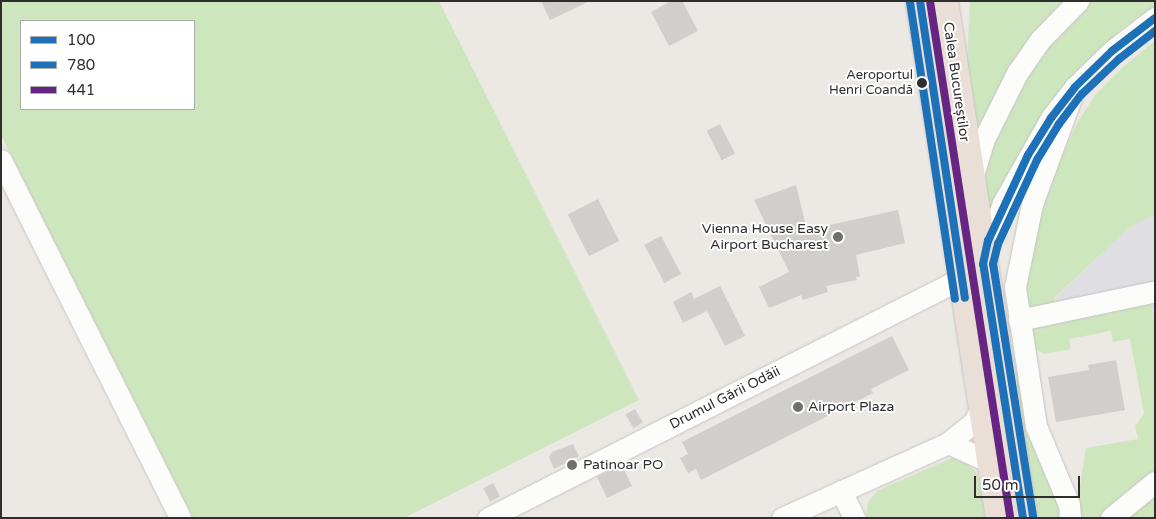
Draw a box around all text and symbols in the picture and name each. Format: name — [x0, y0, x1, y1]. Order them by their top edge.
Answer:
legend — [20, 20, 195, 110]
street label: Calea Bucureștilor — [939, 21, 973, 143]
text: 100 — [67, 31, 95, 49]
text: 780 — [67, 56, 95, 74]
place label: Aeroportul Henri Coandă — [829, 68, 913, 99]
marker: Aeroportul Henri Coandă — [917, 78, 927, 88]
text: 441 — [67, 81, 95, 99]
place label: Vienna House Easy Airport Bucharest — [702, 221, 828, 253]
marker: Vienna House Easy Airport Bucharest — [832, 231, 844, 243]
street label: Drumul Gării Odăii — [667, 363, 783, 433]
place label: Airport Plaza — [808, 399, 894, 415]
marker: Airport Plaza — [792, 401, 804, 413]
place label: Patinoar PO — [583, 457, 663, 473]
marker: Patinoar PO — [565, 458, 579, 472]
scale bar — [976, 466, 1082, 498]
text: 50 m — [982, 476, 1019, 494]

